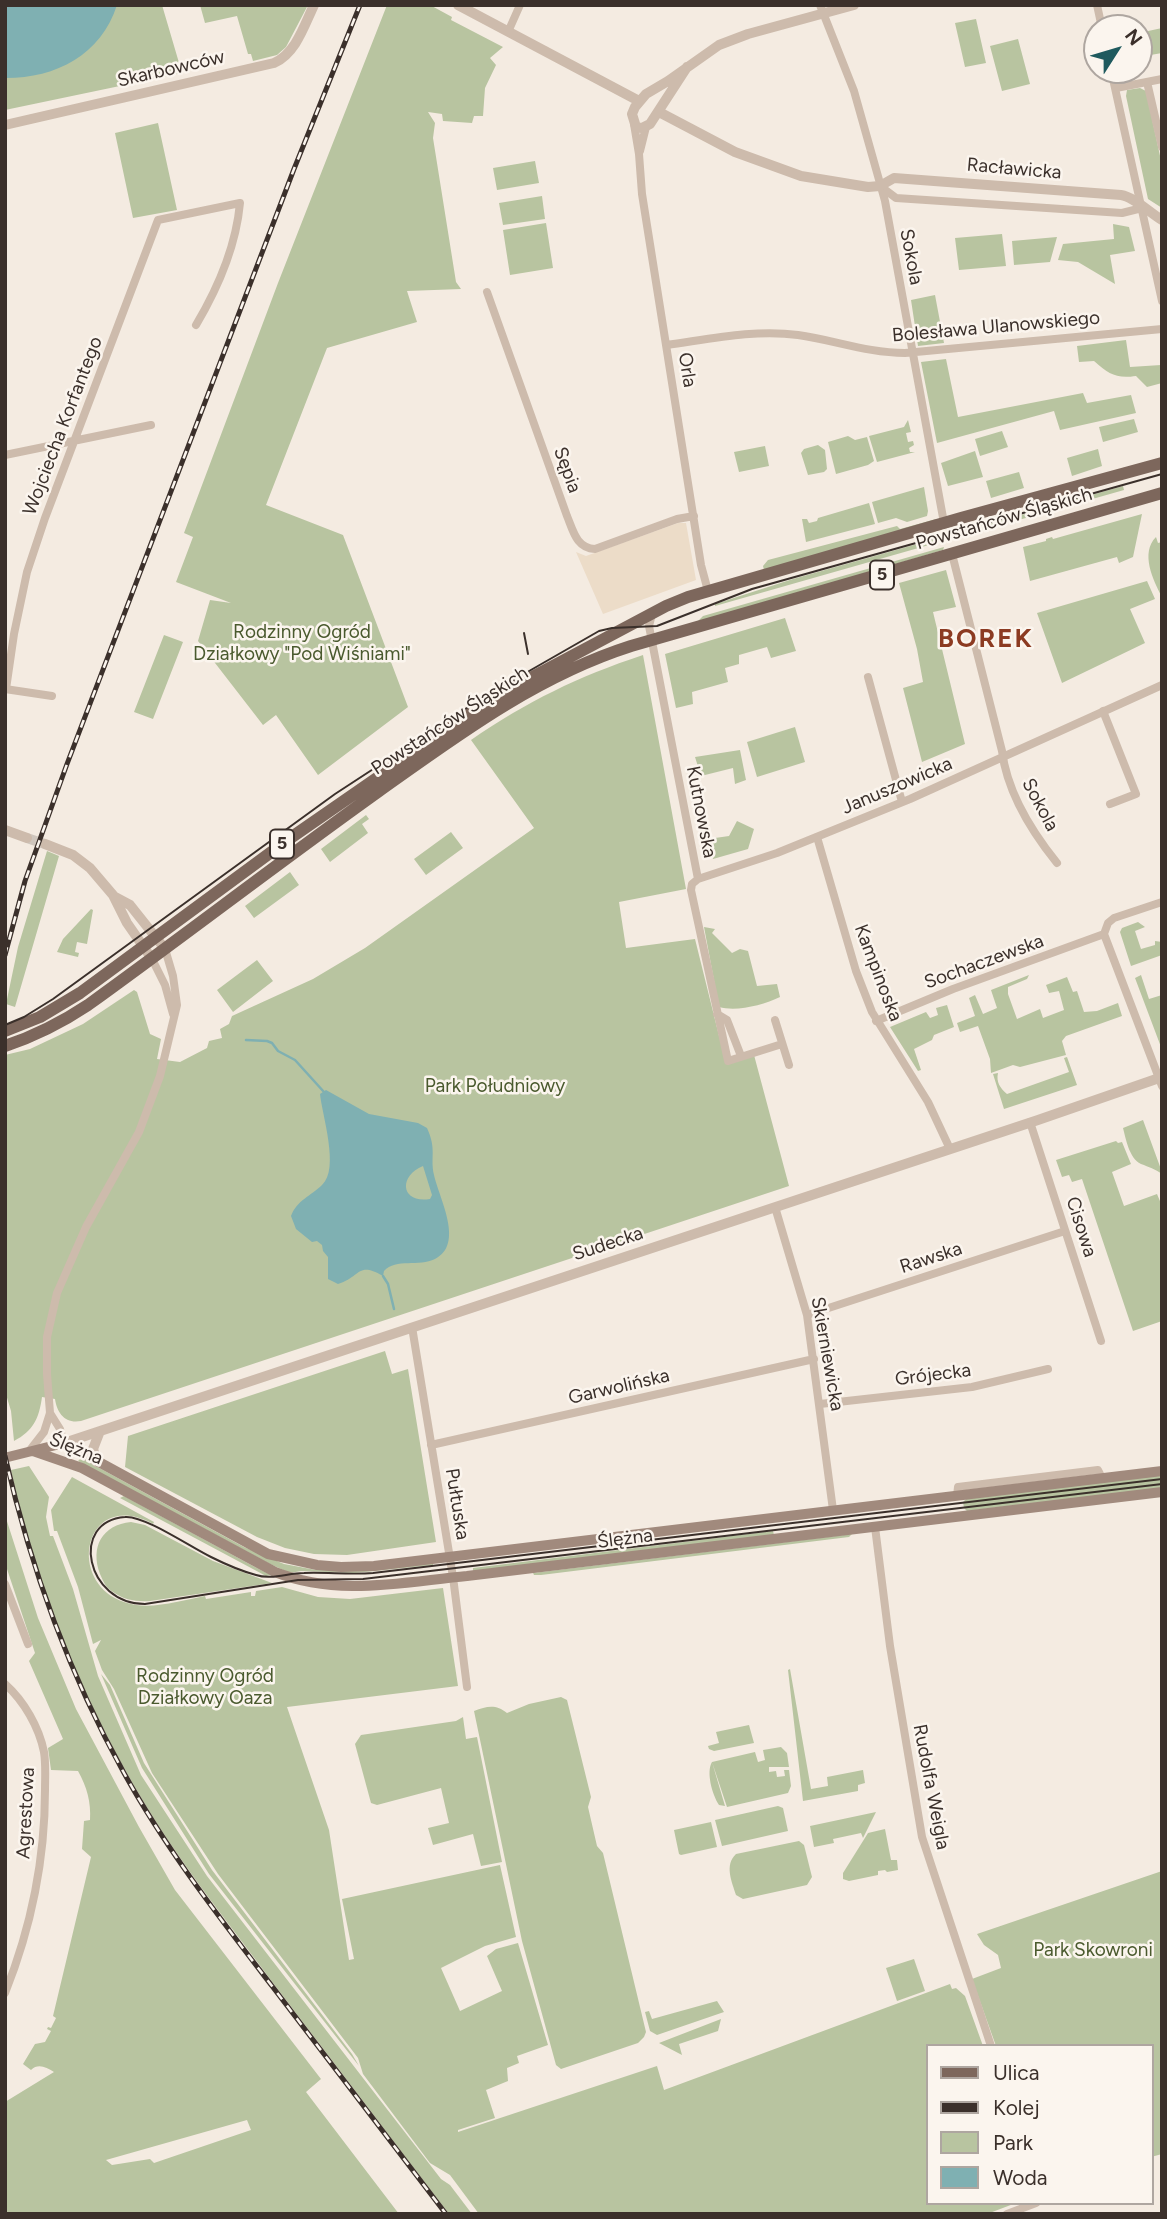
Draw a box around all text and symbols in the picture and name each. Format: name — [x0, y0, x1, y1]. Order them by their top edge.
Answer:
north arrow — [1083, 14, 1153, 84]
text: N — [1120, 24, 1147, 50]
street label: Skarbowców — [115, 46, 227, 92]
street label: Racławicka — [966, 154, 1062, 184]
street label: Sokola — [894, 227, 928, 287]
street label: Bolesława Ulanowskiego — [891, 307, 1101, 347]
street label: Wojciecha Korfantego — [18, 333, 108, 519]
street label: Orla — [673, 351, 701, 389]
street label: Sępia — [548, 444, 586, 496]
street label: Powstańców Śląskich — [913, 483, 1095, 555]
road number: 5 — [870, 560, 894, 590]
park label: Rodzinny Ogród Działkowy "Pod Wiśniami" — [193, 621, 411, 665]
district label: BOREK — [939, 623, 1033, 655]
street label: Powstańców Śląskich — [367, 662, 533, 780]
street label: Januszowicka — [838, 752, 956, 820]
street label: Kutnowska — [681, 764, 721, 860]
street label: Sokola — [1017, 775, 1063, 835]
road number: 5 — [270, 830, 294, 858]
street label: Kampinoska — [849, 921, 907, 1025]
street label: Sochaczewska — [921, 930, 1047, 994]
park label: Park Południowy — [425, 1075, 565, 1097]
street label: Cisowa — [1061, 1194, 1101, 1260]
street label: Sudecka — [570, 1222, 646, 1266]
street label: Rawska — [897, 1237, 965, 1279]
street label: Skierniewicka — [806, 1295, 848, 1413]
street label: Grójecka — [894, 1359, 972, 1391]
street label: Garwolińska — [566, 1364, 672, 1410]
street label: Ślężna — [46, 1428, 106, 1470]
street label: Pułtuska — [440, 1467, 474, 1541]
street label: Ślężna — [596, 1524, 654, 1554]
park label: Rodzinny Ogród Działkowy Oaza — [136, 1665, 274, 1709]
street label: Rudolfa Weigla — [908, 1722, 954, 1852]
street label: Agrestowa — [12, 1767, 40, 1859]
park label: Park Skowroni — [1033, 1939, 1153, 1961]
legend — [926, 2044, 1153, 2205]
text: Ulica — [993, 2060, 1039, 2085]
text: Kolej — [993, 2095, 1040, 2120]
text: Park — [993, 2130, 1033, 2155]
text: Woda — [993, 2165, 1048, 2190]

